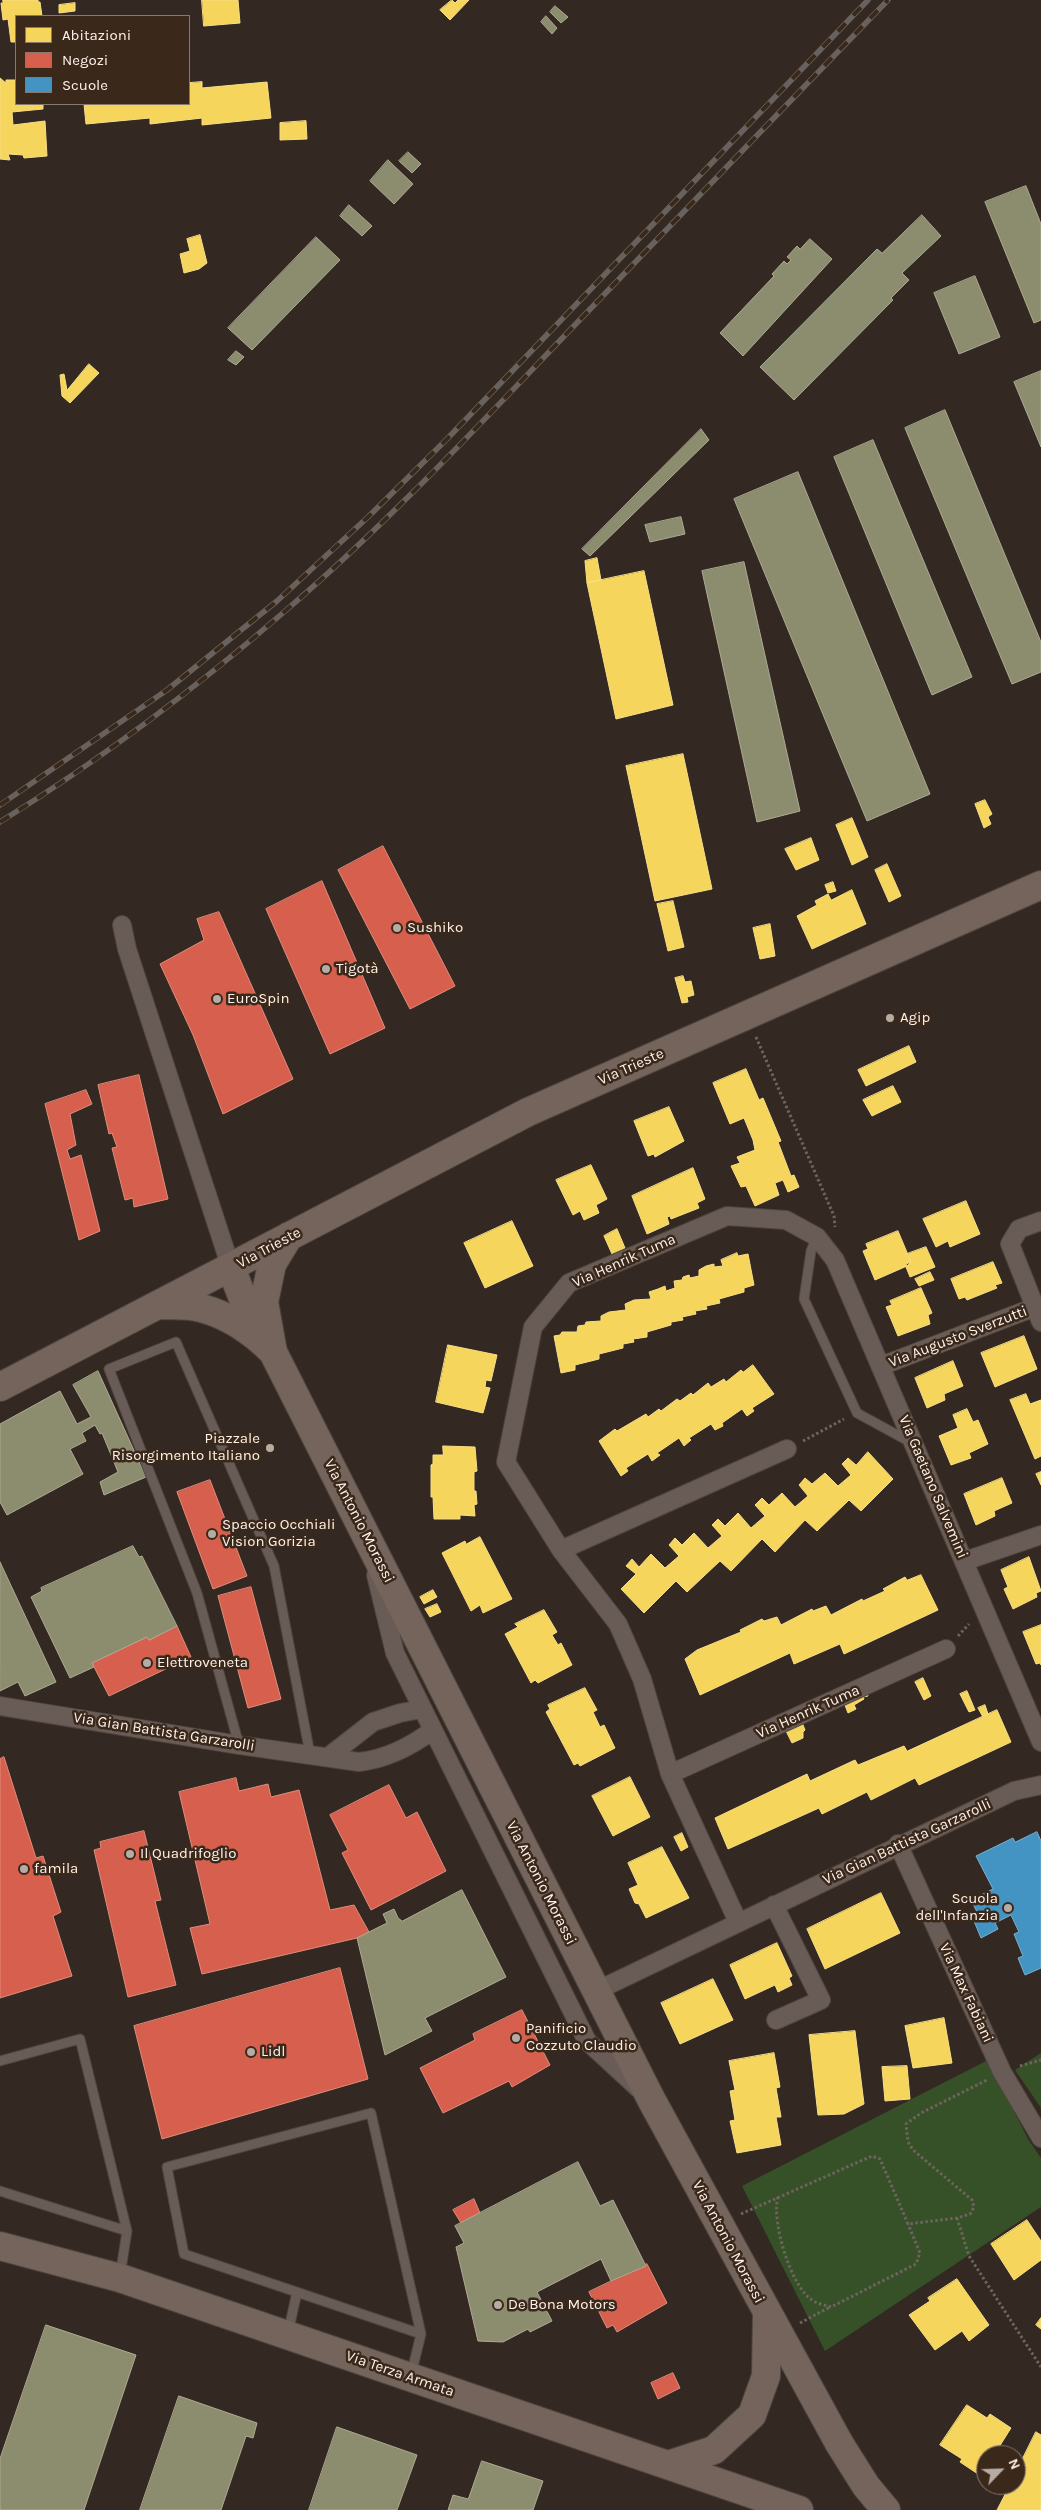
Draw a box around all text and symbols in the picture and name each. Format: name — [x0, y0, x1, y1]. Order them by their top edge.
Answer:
legend — [15, 15, 190, 105]
text: Abitazioni — [62, 26, 131, 44]
text: Negozi — [62, 51, 108, 69]
text: Scuole — [62, 76, 108, 94]
place label: Sushiko — [407, 919, 463, 937]
marker: Sushiko — [391, 922, 403, 934]
place label: Tigotà — [336, 960, 379, 978]
marker: Tigotà — [320, 963, 332, 975]
place label: EuroSpin — [227, 990, 289, 1008]
marker: EuroSpin — [211, 993, 223, 1005]
place label: Agip — [900, 1009, 930, 1027]
marker: Agip — [884, 1012, 896, 1024]
street label: Via Trieste — [595, 1045, 667, 1089]
street label: Via Trieste — [234, 1224, 304, 1272]
street label: Via Henrik Tuma — [570, 1230, 678, 1292]
street label: Via Augusto Sverzutti — [886, 1302, 1030, 1372]
street label: Via Gaetano Salvemini — [895, 1413, 971, 1561]
place label: Piazzale Risorgimento Italiano — [112, 1430, 260, 1465]
marker: Piazzale Risorgimento Italiano — [264, 1442, 276, 1454]
street label: Via Antonio Morassi — [320, 1456, 398, 1586]
place label: Spaccio Occhiali Vision Gorizia — [222, 1516, 335, 1551]
marker: Spaccio Occhiali Vision Gorizia — [206, 1528, 218, 1540]
place label: Elettroveneta — [157, 1654, 248, 1672]
marker: Elettroveneta — [141, 1657, 153, 1669]
street label: Via Henrik Tuma — [754, 1681, 862, 1743]
street label: Via Gian Battista Garzarolli — [72, 1709, 256, 1755]
street label: Via Gian Battista Garzarolli — [820, 1795, 994, 1889]
street label: Via Antonio Morassi — [502, 1818, 580, 1948]
place label: Il Quadrifoglio — [140, 1845, 237, 1863]
marker: Il Quadrifoglio — [124, 1848, 136, 1860]
place label: famila — [34, 1860, 78, 1878]
marker: famila — [18, 1863, 30, 1875]
place label: Scuola dell'Infanzia — [915, 1890, 998, 1925]
marker: Scuola dell'Infanzia — [1002, 1902, 1014, 1914]
street label: Via Max Fabiani — [935, 1940, 997, 2046]
place label: Panificio Cozzuto Claudio — [526, 2020, 636, 2055]
marker: Panificio Cozzuto Claudio — [510, 2032, 522, 2044]
place label: Lidl — [261, 2043, 286, 2061]
marker: Lidl — [245, 2046, 257, 2058]
street label: Via Antonio Morassi — [688, 2178, 768, 2306]
place label: De Bona Motors — [508, 2296, 616, 2314]
marker: De Bona Motors — [492, 2299, 504, 2311]
street label: Via Terza Armata — [343, 2347, 457, 2401]
north arrow — [976, 2445, 1026, 2495]
text: N — [1004, 2456, 1024, 2472]

